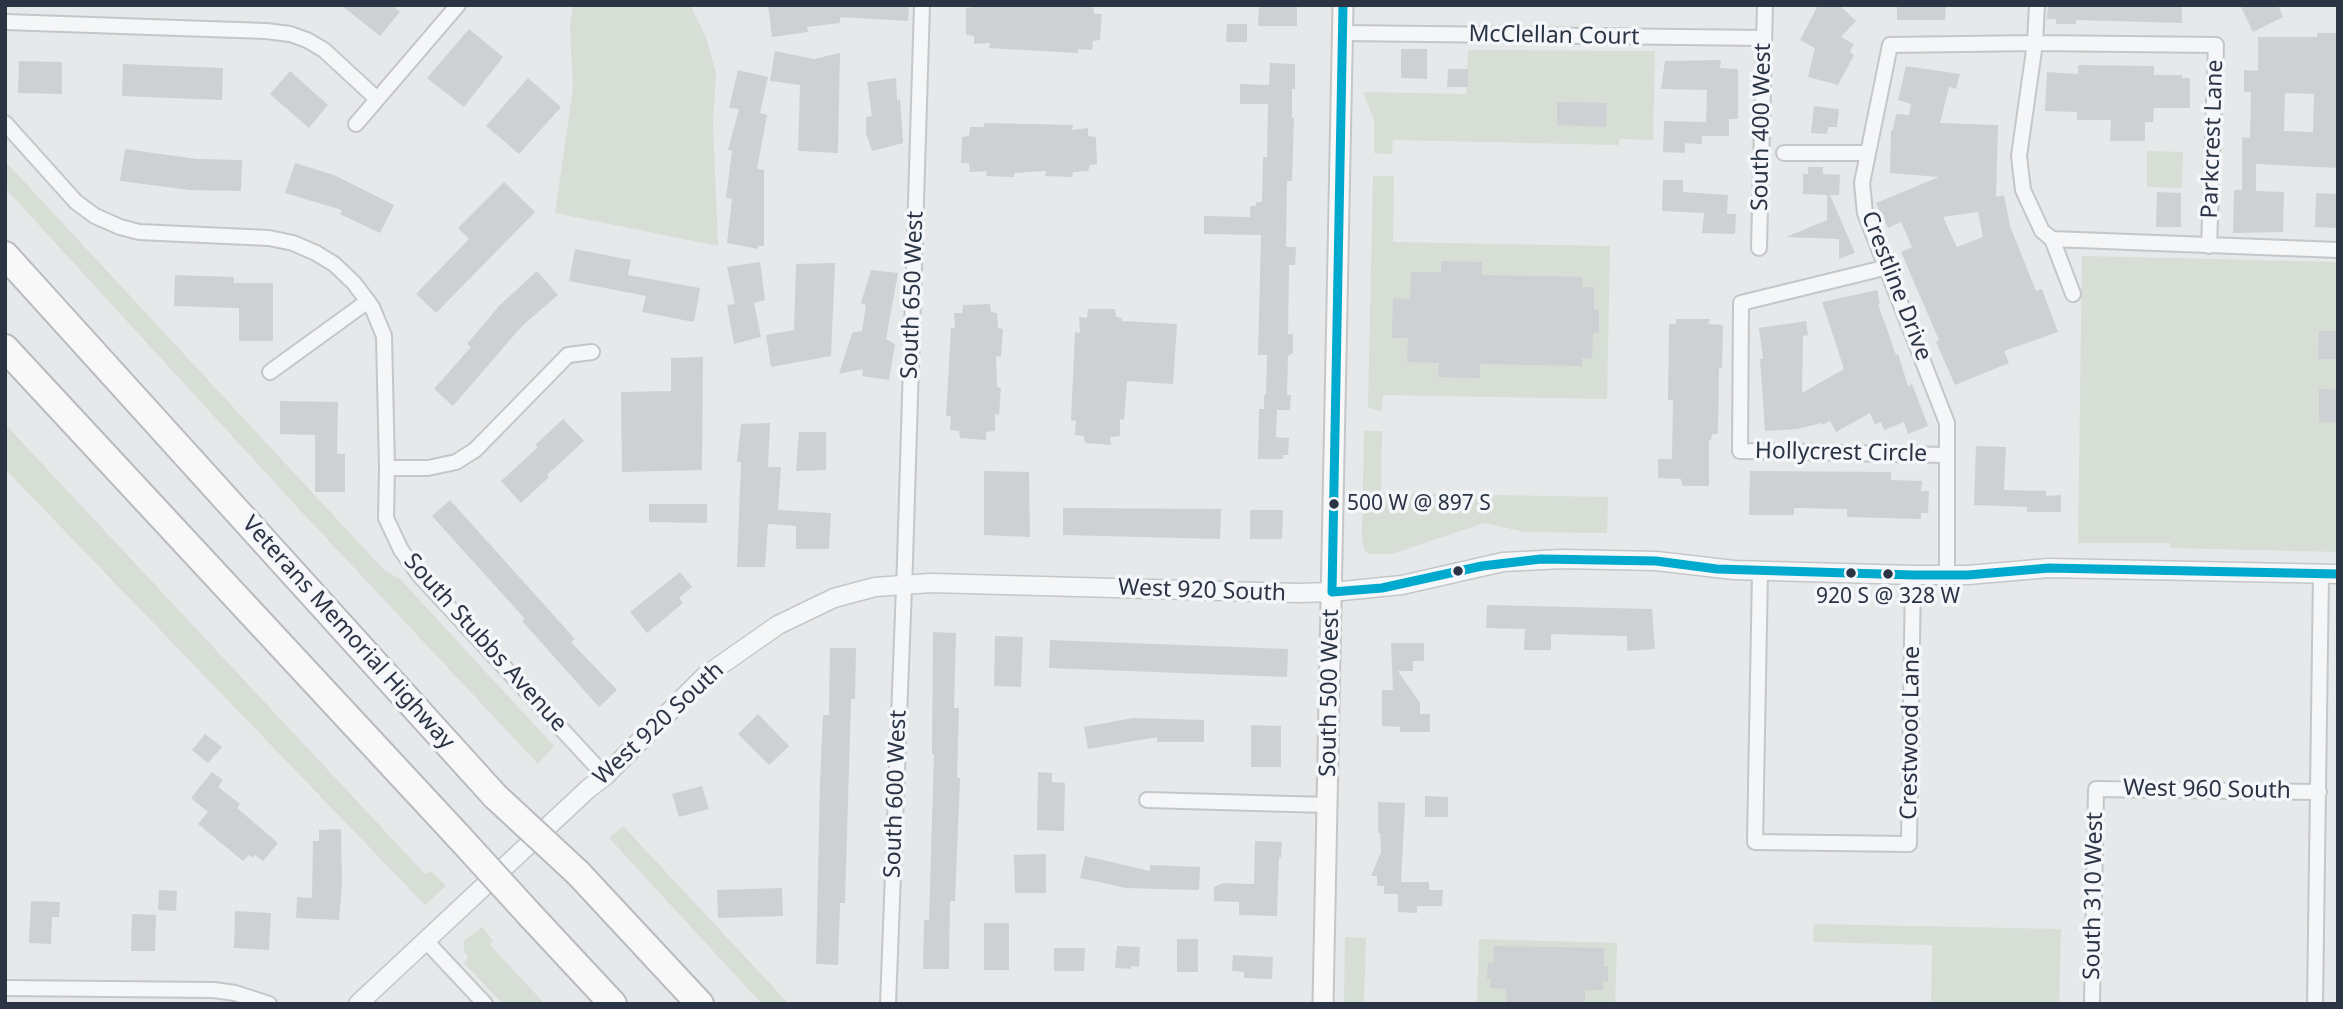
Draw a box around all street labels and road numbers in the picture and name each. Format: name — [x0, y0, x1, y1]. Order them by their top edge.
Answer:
street label: McClellan Court — [1468, 21, 1640, 51]
street label: South 400 West — [1747, 43, 1777, 211]
street label: Parkcrest Lane — [2196, 59, 2230, 219]
street label: Crestline Drive — [1855, 207, 1937, 365]
street label: South 650 West — [896, 211, 930, 379]
street label: Hollycrest Circle — [1755, 438, 1927, 468]
street label: Veterans Memorial Highway — [236, 511, 460, 755]
street label: South Stubbs Avenue — [398, 548, 572, 738]
street label: West 920 South — [1118, 574, 1286, 608]
street label: South 500 West — [1315, 609, 1345, 777]
street label: Crestwood Lane — [1896, 646, 1926, 820]
street label: West 920 South — [588, 657, 730, 791]
street label: South 600 West — [879, 710, 913, 878]
street label: West 960 South — [2123, 775, 2291, 805]
street label: South 310 West — [2079, 812, 2109, 980]

